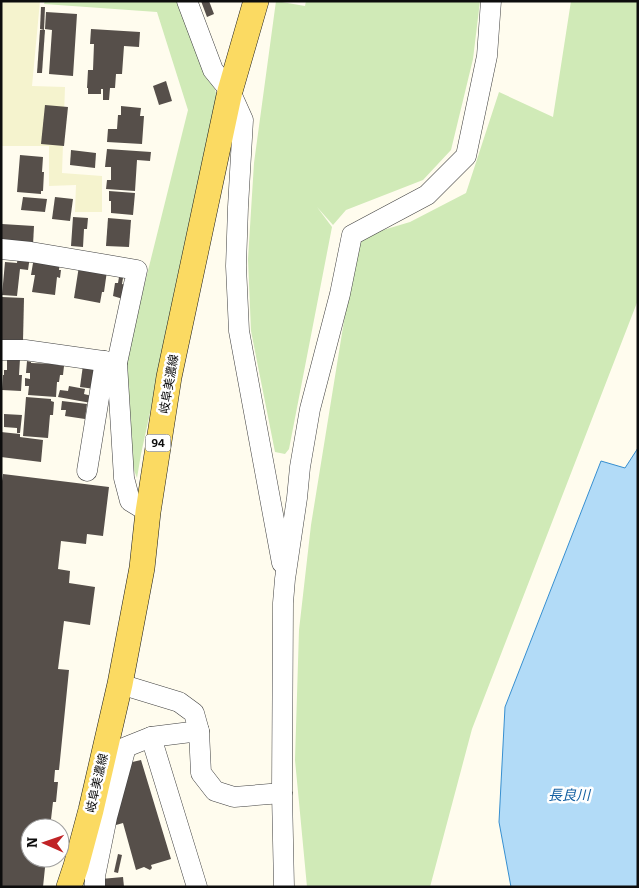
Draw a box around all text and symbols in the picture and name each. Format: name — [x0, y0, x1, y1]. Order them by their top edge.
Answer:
street label: 岐阜美濃線 — [157, 353, 181, 415]
road number: 94 — [146, 434, 170, 452]
street label: 岐阜美濃線 — [83, 752, 111, 814]
water label: 長良川 — [548, 787, 592, 804]
north arrow — [20, 818, 70, 868]
text: N — [24, 837, 41, 848]

